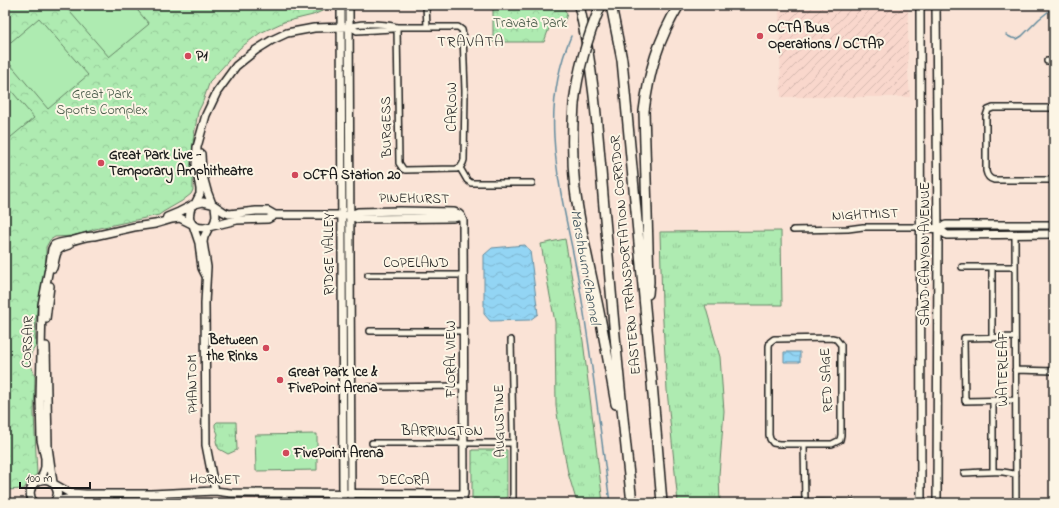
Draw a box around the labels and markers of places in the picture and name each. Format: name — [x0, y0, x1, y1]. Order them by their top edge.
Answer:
place label: OCTA Bus Operations / OCTAP — [768, 18, 884, 55]
marker: OCTA Bus Operations / OCTAP — [755, 31, 765, 41]
place label: P1 — [196, 46, 208, 67]
marker: P1 — [183, 51, 193, 61]
place label: Great Park Live - Temporary Amphitheatre — [109, 145, 254, 184]
marker: Great Park Live - Temporary Amphitheatre — [96, 158, 106, 168]
place label: OCFA Station 20 — [303, 165, 400, 186]
marker: OCFA Station 20 — [290, 170, 300, 180]
place label: Between the Rinks — [205, 330, 258, 367]
marker: Between the Rinks — [261, 343, 271, 353]
place label: Great Park Ice & FivePoint Arena — [287, 362, 378, 399]
marker: Great Park Ice & FivePoint Arena — [275, 375, 285, 385]
place label: FivePoint Arena — [293, 443, 384, 464]
marker: FivePoint Arena — [281, 448, 291, 458]

